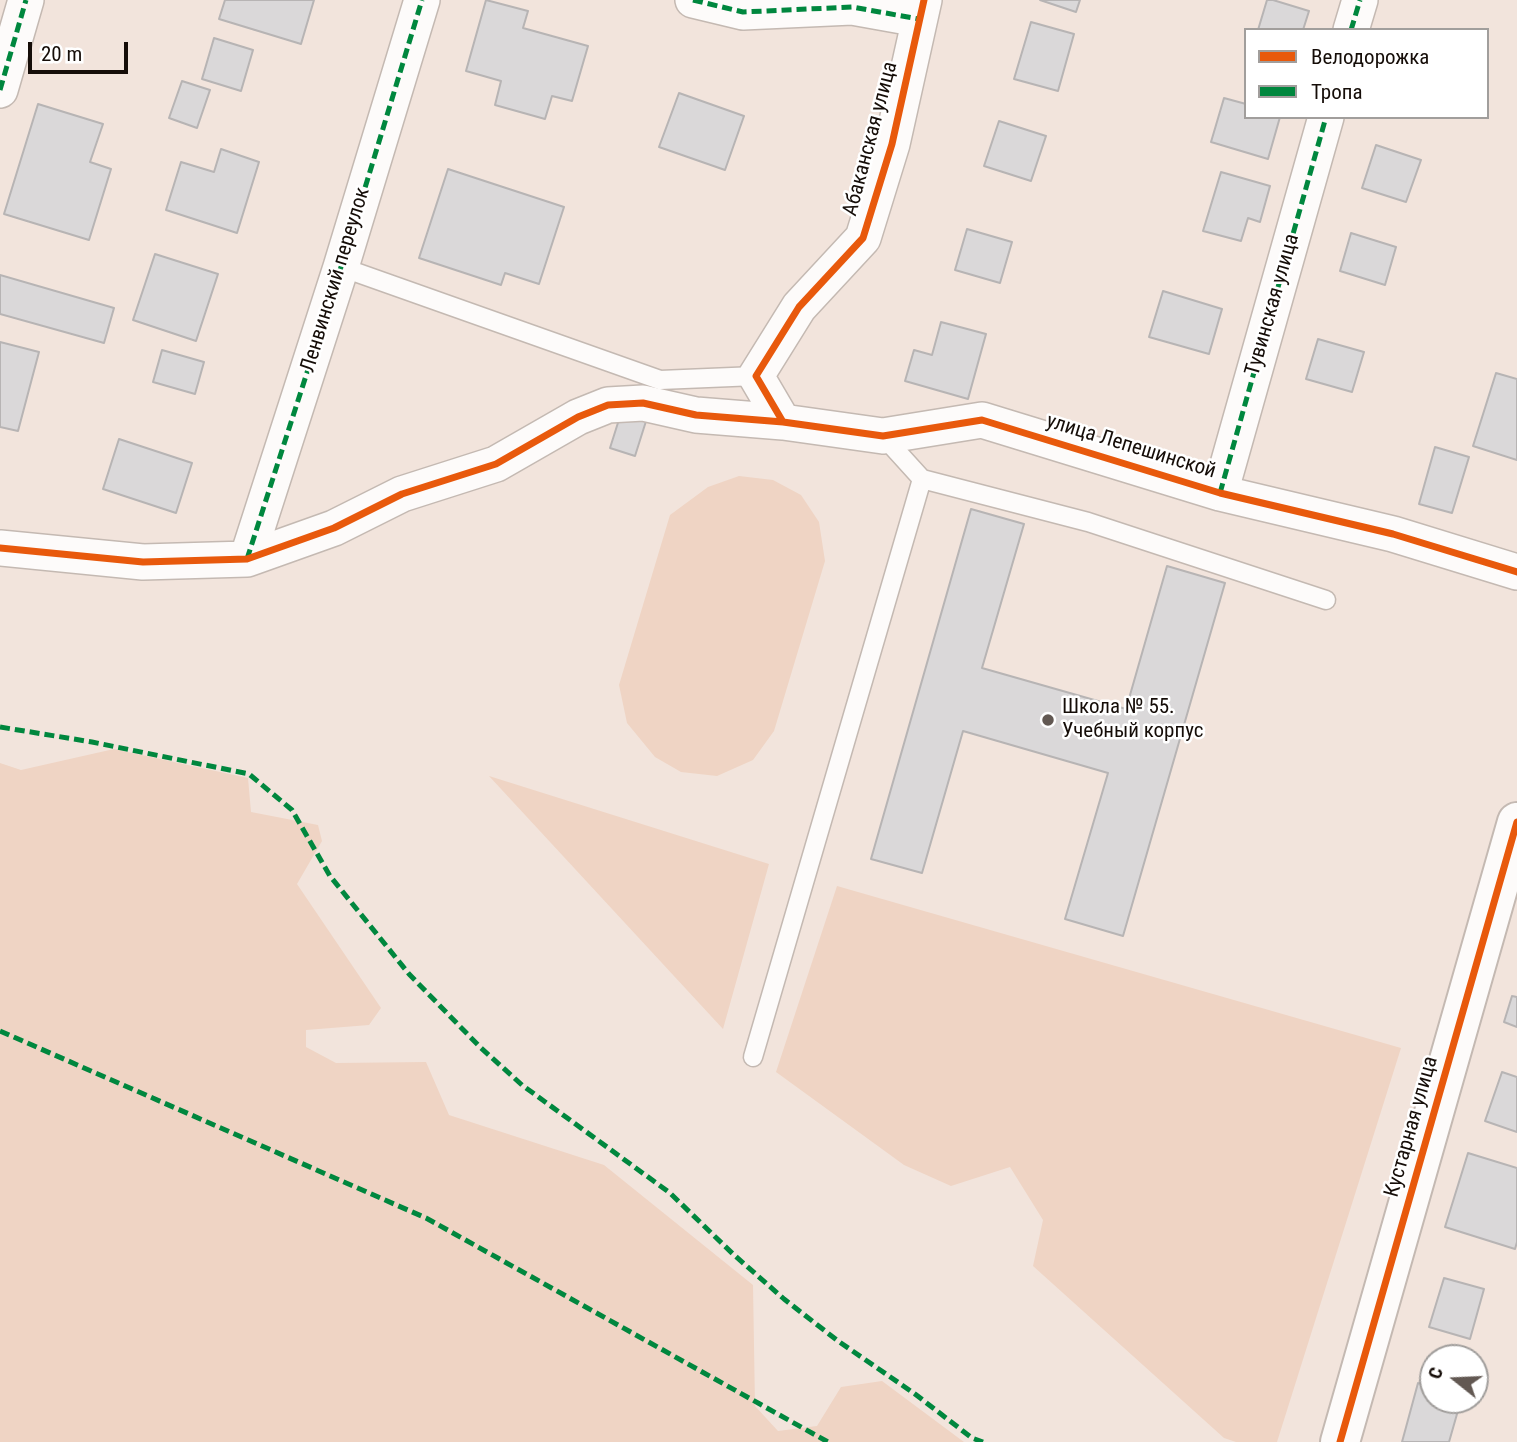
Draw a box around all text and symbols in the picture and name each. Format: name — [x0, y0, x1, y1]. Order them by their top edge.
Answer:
scale bar — [32, 28, 131, 72]
legend — [1244, 28, 1489, 119]
text: 20 m — [41, 42, 82, 66]
text: Велодорожка — [1311, 45, 1429, 69]
street label: Абаканская улица — [838, 59, 904, 219]
text: Тропа — [1311, 80, 1362, 104]
street label: Ленвинский переулок — [296, 185, 376, 375]
street label: Тувинская улица — [1241, 231, 1305, 379]
street label: улица Лепешинской — [1043, 409, 1219, 485]
place label: Школа № 55. Учебный корпус — [1062, 695, 1203, 745]
marker: Школа № 55. Учебный корпус — [1040, 712, 1056, 728]
street label: Кустарная улица — [1380, 1054, 1444, 1200]
north arrow — [1419, 1344, 1489, 1414]
text: С — [1423, 1364, 1448, 1382]

